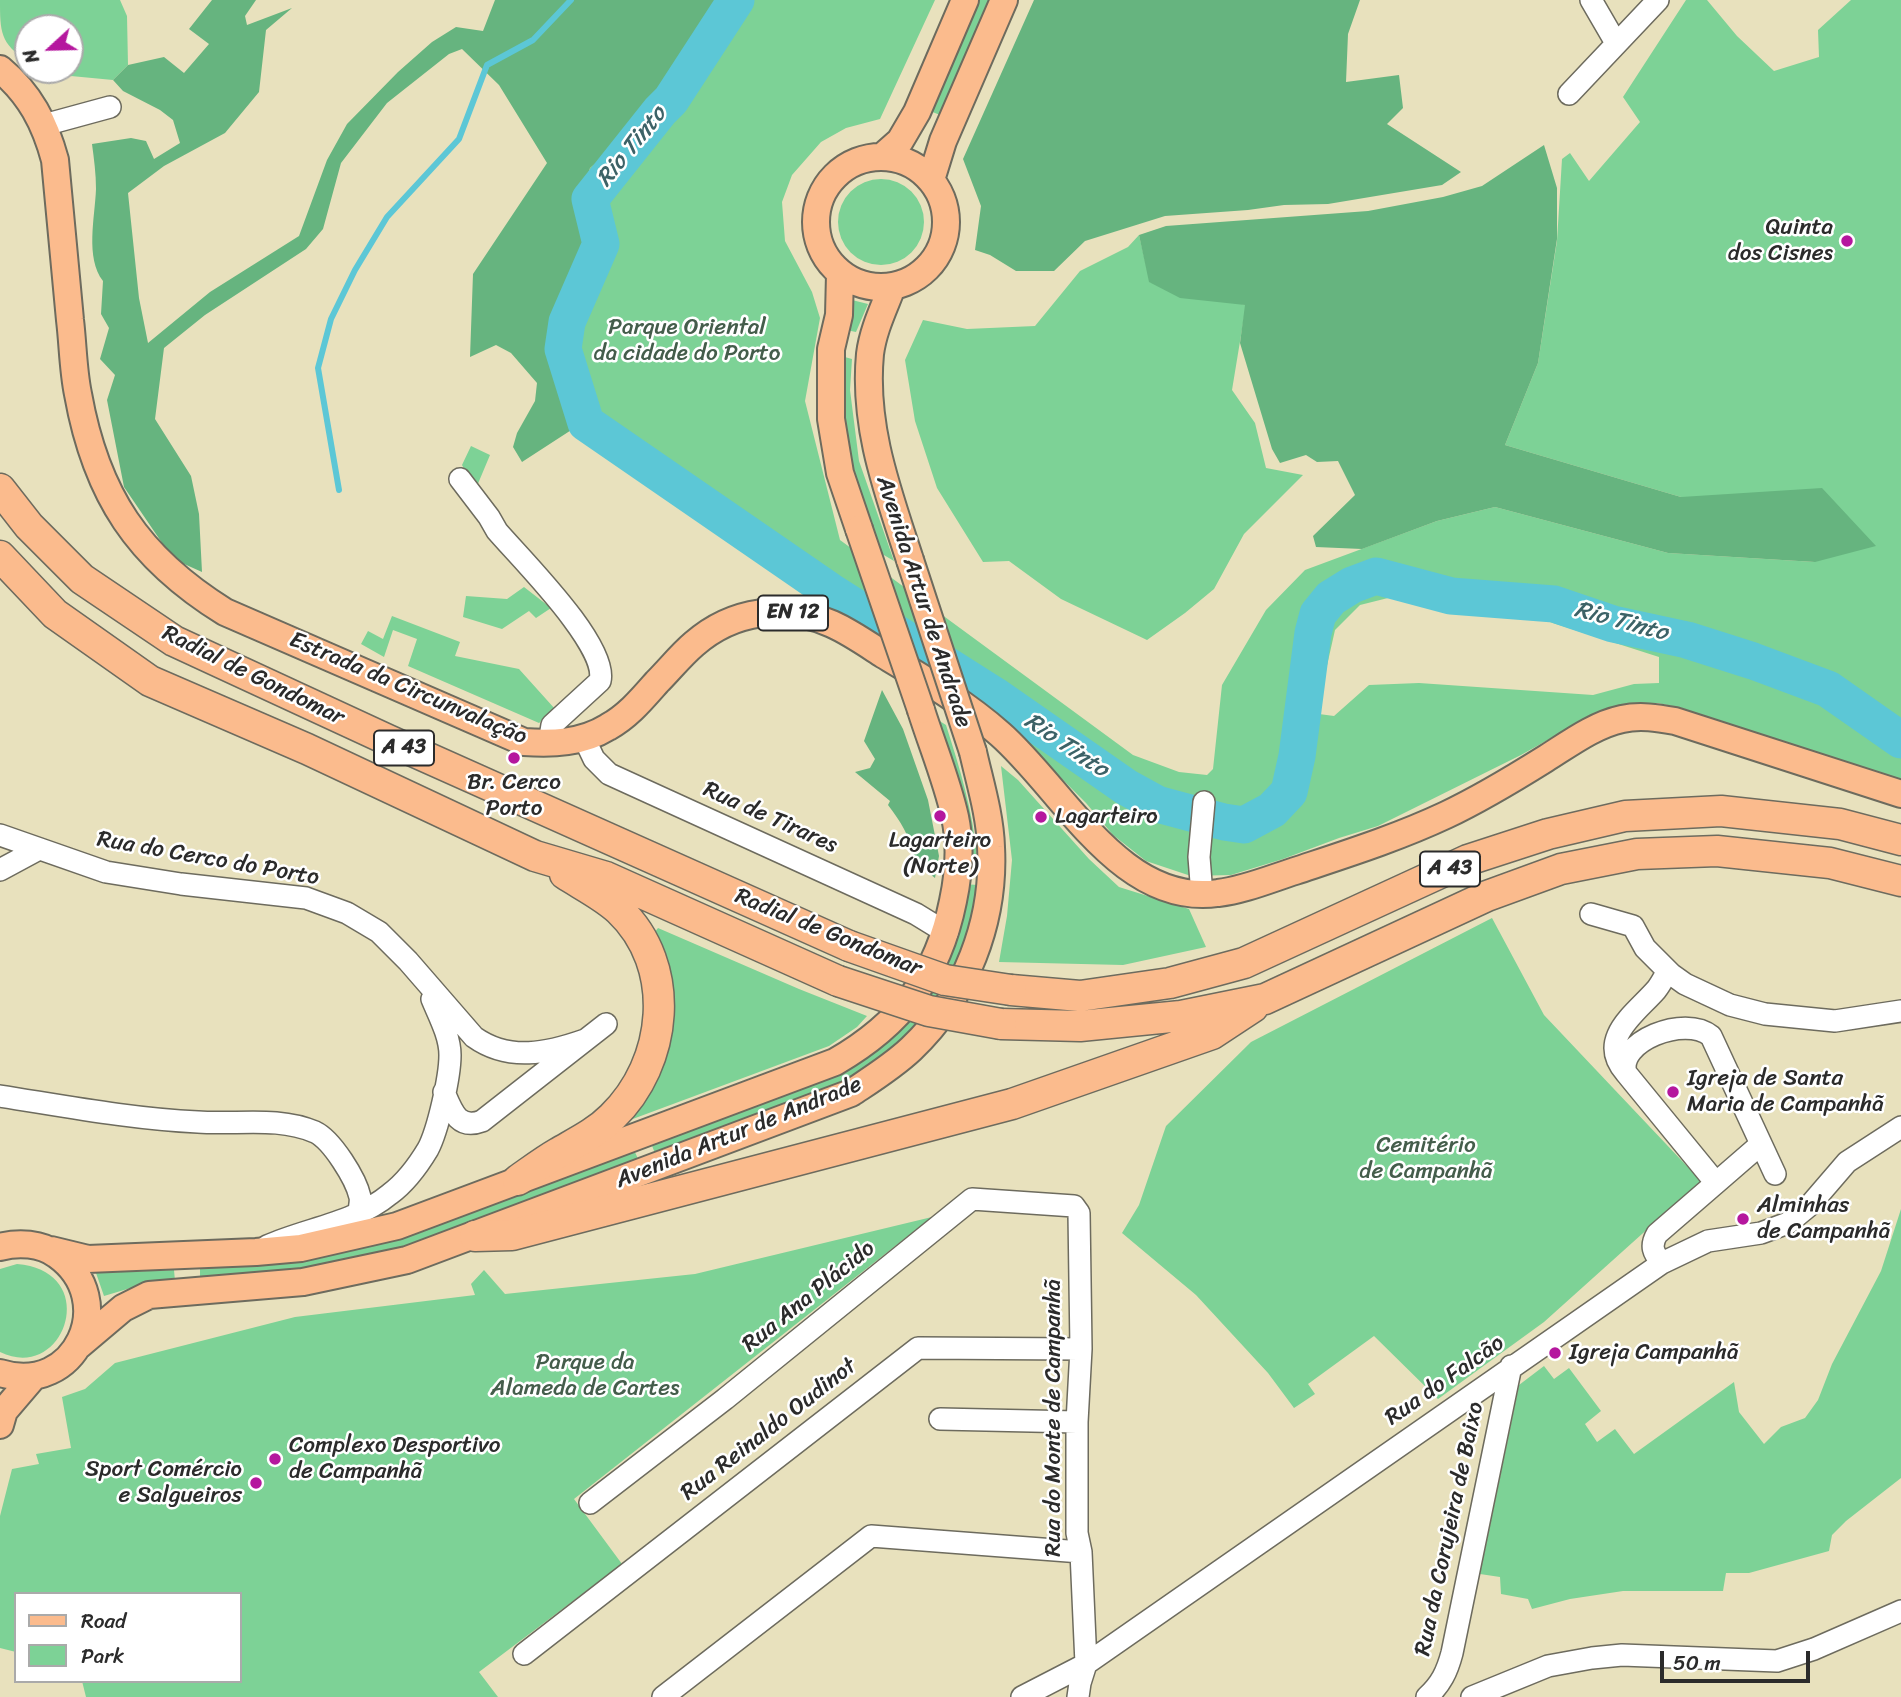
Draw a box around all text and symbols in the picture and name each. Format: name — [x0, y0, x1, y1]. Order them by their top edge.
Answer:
north arrow — [14, 14, 84, 84]
text: N — [13, 44, 49, 69]
water label: Rio Tinto — [591, 101, 673, 193]
place label: Quinta dos Cisnes — [1728, 214, 1833, 268]
marker: Quinta dos Cisnes — [1839, 233, 1855, 249]
park label: Parque Oriental da cidade do Porto — [594, 314, 780, 368]
street label: Avenida Artur de Andrade — [869, 473, 977, 731]
road number: EN 12 — [758, 596, 828, 630]
water label: Rio Tinto — [1571, 596, 1671, 648]
street label: Radial de Gondomar — [158, 620, 348, 732]
street label: Estrada da Circunvalação — [285, 626, 531, 752]
water label: Rio Tinto — [1018, 707, 1114, 785]
road number: A 43 — [374, 730, 434, 766]
marker: Br. Cerco Porto — [506, 750, 522, 766]
place label: Br. Cerco Porto — [467, 769, 561, 823]
street label: Rua de Tirares — [699, 776, 841, 860]
place label: Lagarteiro — [1055, 803, 1158, 831]
marker: Lagarteiro (Norte) — [932, 808, 948, 824]
marker: Lagarteiro — [1033, 809, 1049, 825]
street label: Rua do Cerco do Porto — [95, 826, 321, 892]
place label: Lagarteiro (Norte) — [889, 827, 991, 881]
road number: A 43 — [1420, 852, 1480, 886]
street label: Radial de Gondomar — [731, 883, 925, 983]
place label: Igreja de Santa Maria de Campanhã — [1687, 1065, 1884, 1119]
street label: Avenida Artur de Andrade — [612, 1071, 866, 1195]
marker: Igreja de Santa Maria de Campanhã — [1665, 1084, 1681, 1100]
park label: Cemitério de Campanhã — [1359, 1132, 1493, 1186]
place label: Alminhas de Campanhã — [1757, 1192, 1890, 1246]
marker: Alminhas de Campanhã — [1735, 1211, 1751, 1227]
street label: Rua Ana Plácido — [737, 1235, 881, 1359]
street label: Rua do Monte de Campanhã — [1040, 1279, 1068, 1557]
street label: Rua do Falcão — [1380, 1330, 1510, 1432]
place label: Igreja Campanhã — [1569, 1339, 1739, 1367]
marker: Igreja Campanhã — [1547, 1345, 1563, 1361]
park label: Parque da Alameda de Cartes — [491, 1349, 679, 1403]
street label: Rua Reinaldo Oudinot — [676, 1353, 862, 1507]
street label: Rua da Corujeira de Baixo — [1410, 1400, 1490, 1658]
place label: Complexo Desportivo de Campanhã — [289, 1432, 501, 1486]
marker: Complexo Desportivo de Campanhã — [267, 1451, 283, 1467]
place label: Sport Comércio e Salgueiros — [85, 1456, 242, 1510]
marker: Sport Comércio e Salgueiros — [248, 1475, 264, 1491]
legend — [14, 1592, 242, 1683]
text: Road — [81, 1602, 126, 1640]
text: Park — [81, 1637, 124, 1675]
scale bar — [1663, 1638, 1814, 1682]
text: 50 m — [1673, 1644, 1721, 1682]

